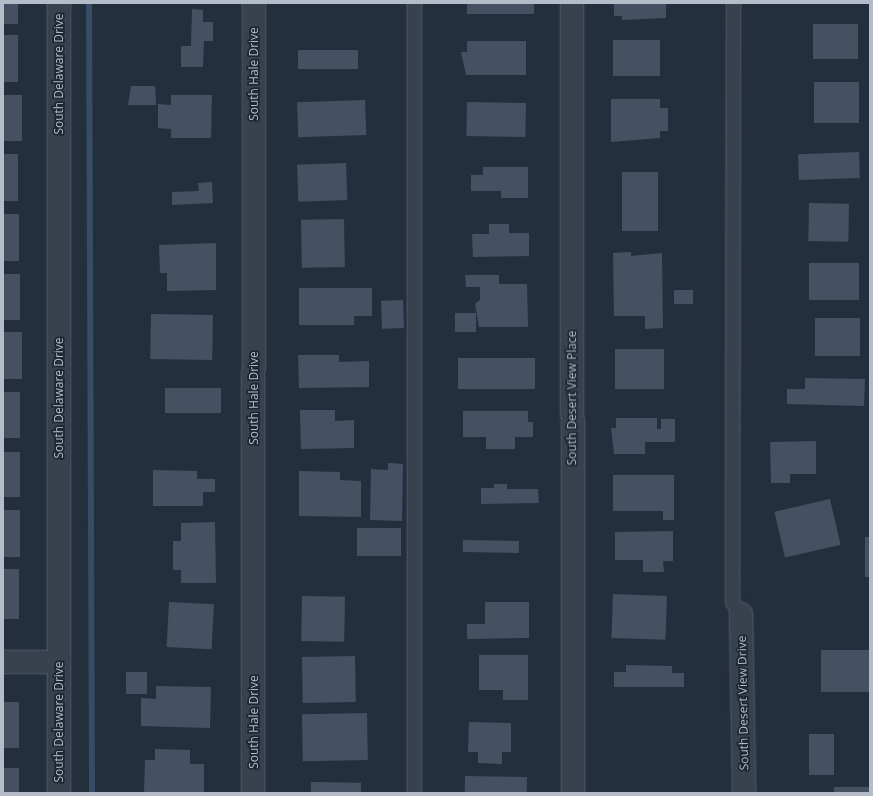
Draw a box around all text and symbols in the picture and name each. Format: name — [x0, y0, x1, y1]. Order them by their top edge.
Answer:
street label: South Delaware Drive — [52, 13, 66, 135]
street label: South Hale Drive — [247, 27, 261, 121]
street label: South Desert View Place — [565, 331, 579, 465]
street label: South Delaware Drive — [52, 337, 66, 459]
street label: South Hale Drive — [247, 351, 261, 445]
street label: South Desert View Drive — [735, 635, 751, 771]
street label: South Delaware Drive — [52, 661, 66, 783]
street label: South Hale Drive — [247, 675, 261, 769]

